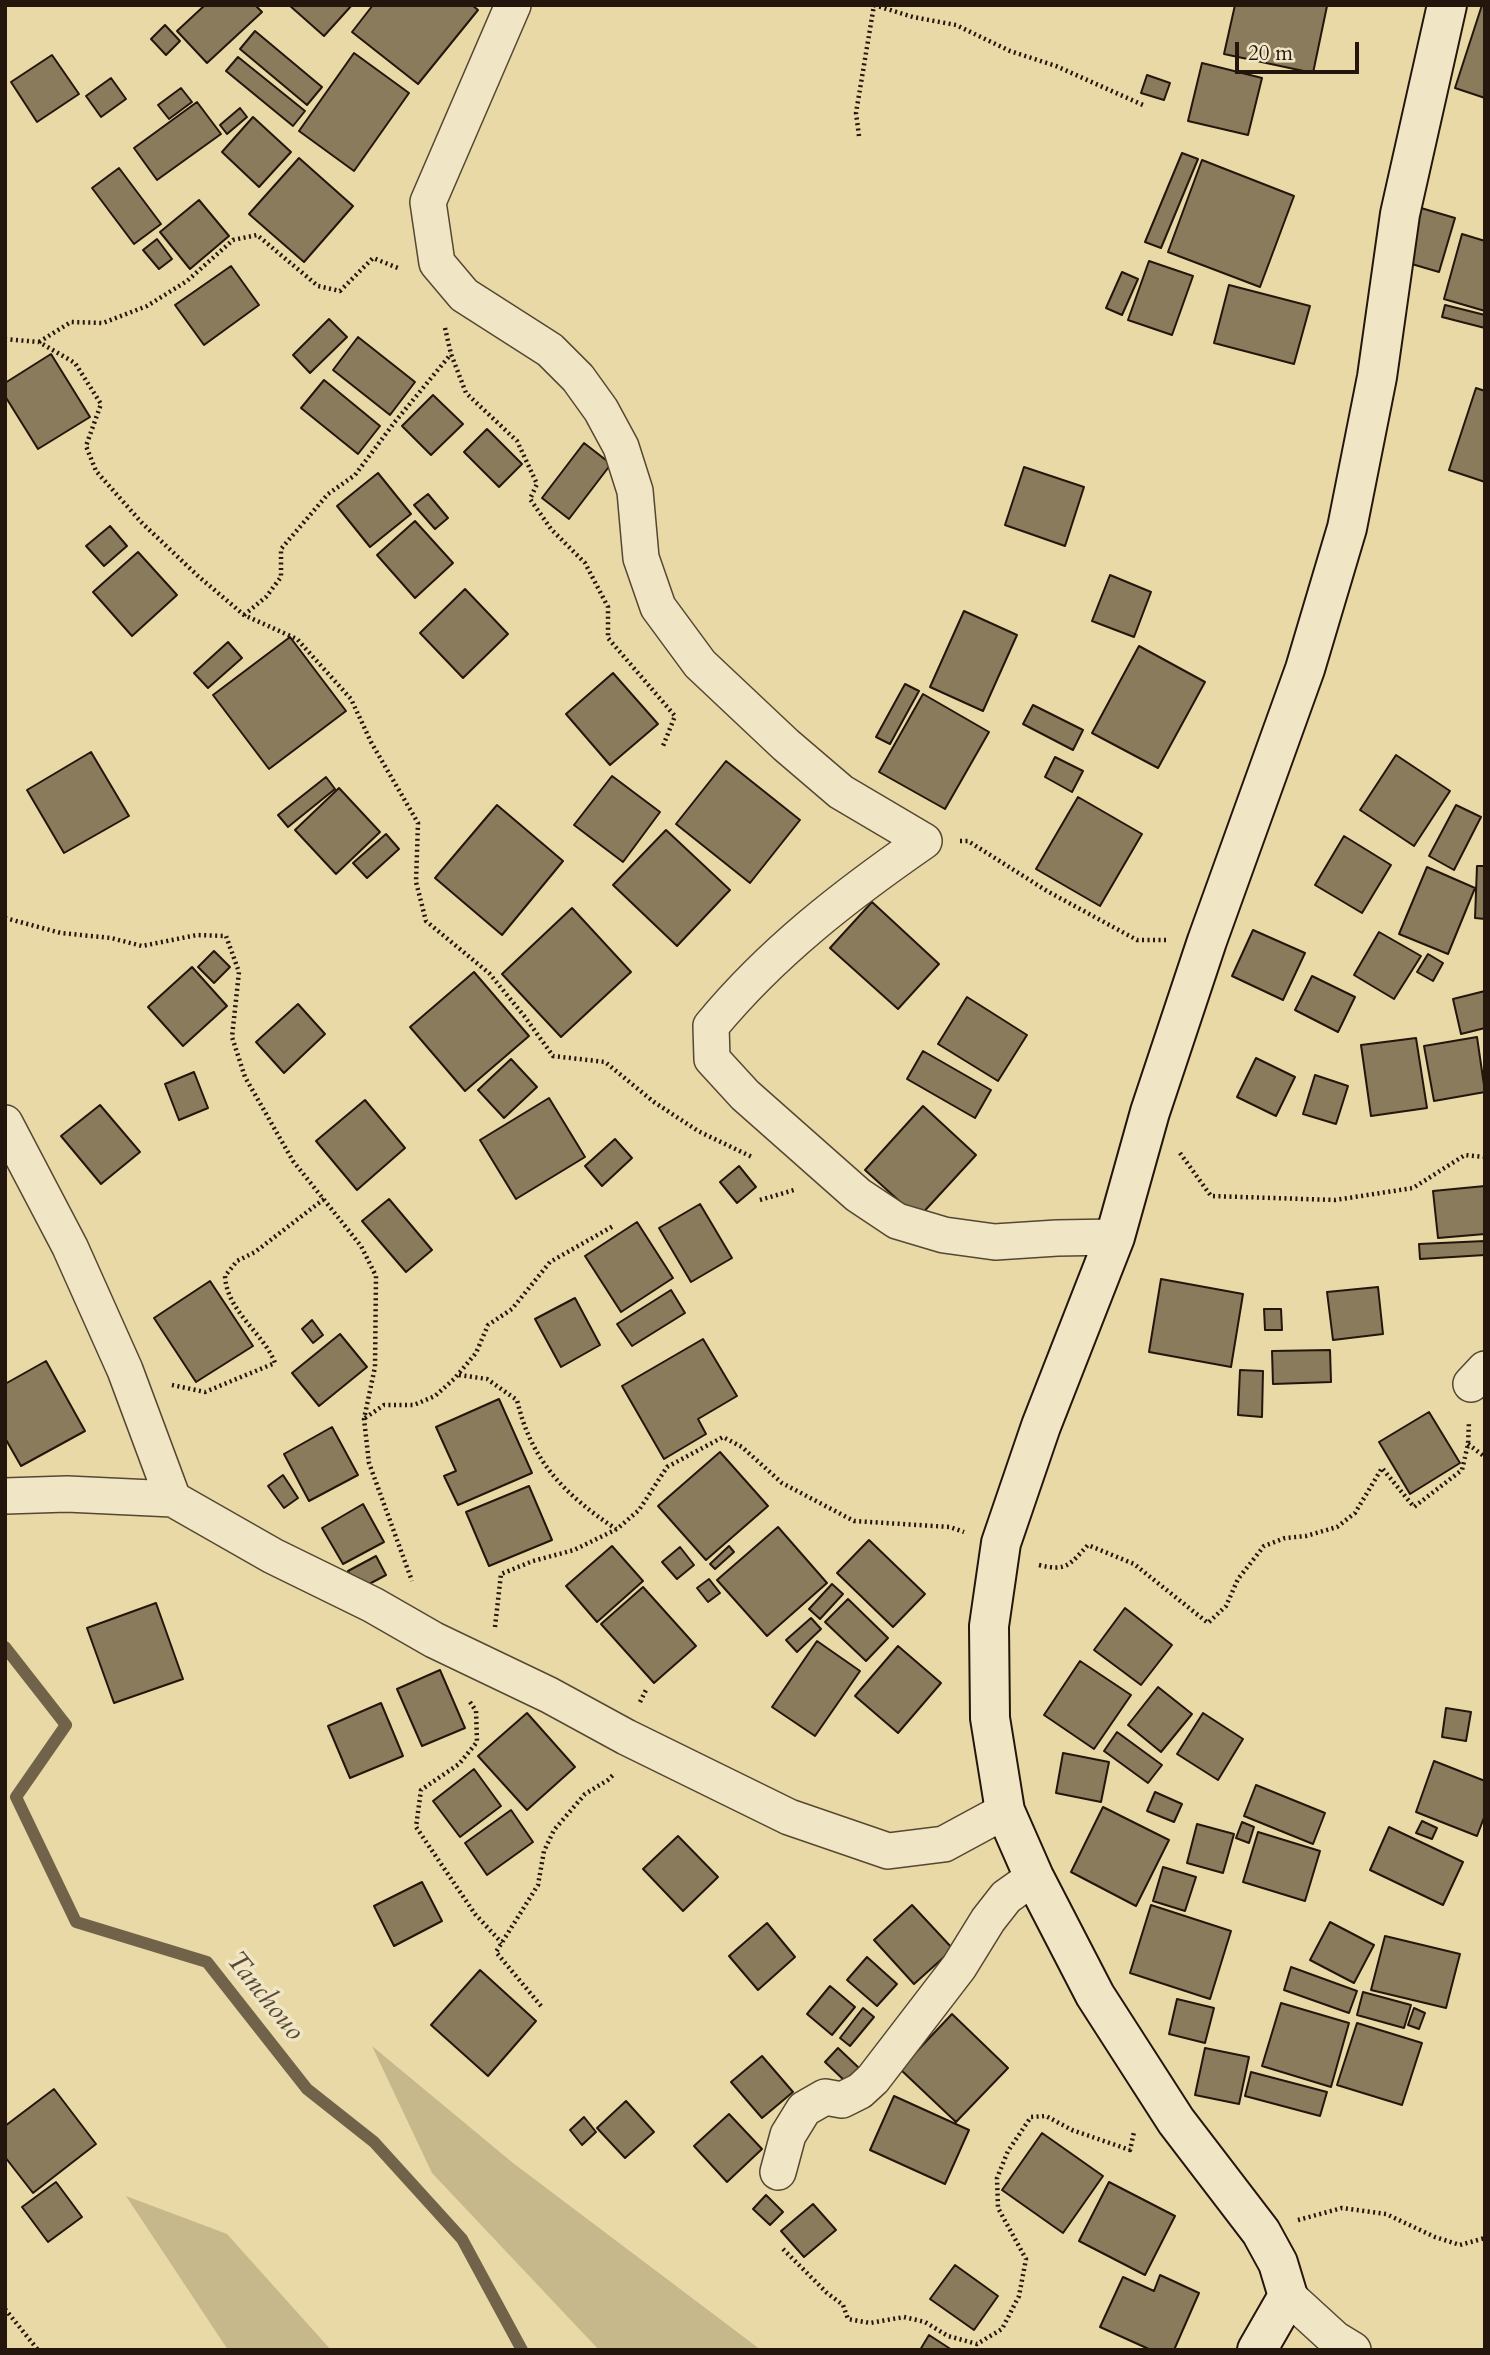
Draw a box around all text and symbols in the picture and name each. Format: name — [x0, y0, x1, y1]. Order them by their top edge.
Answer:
scale bar — [1238, 28, 1362, 72]
text: 20 m — [1248, 39, 1293, 68]
water label: Tanchouo — [218, 1946, 310, 2048]

